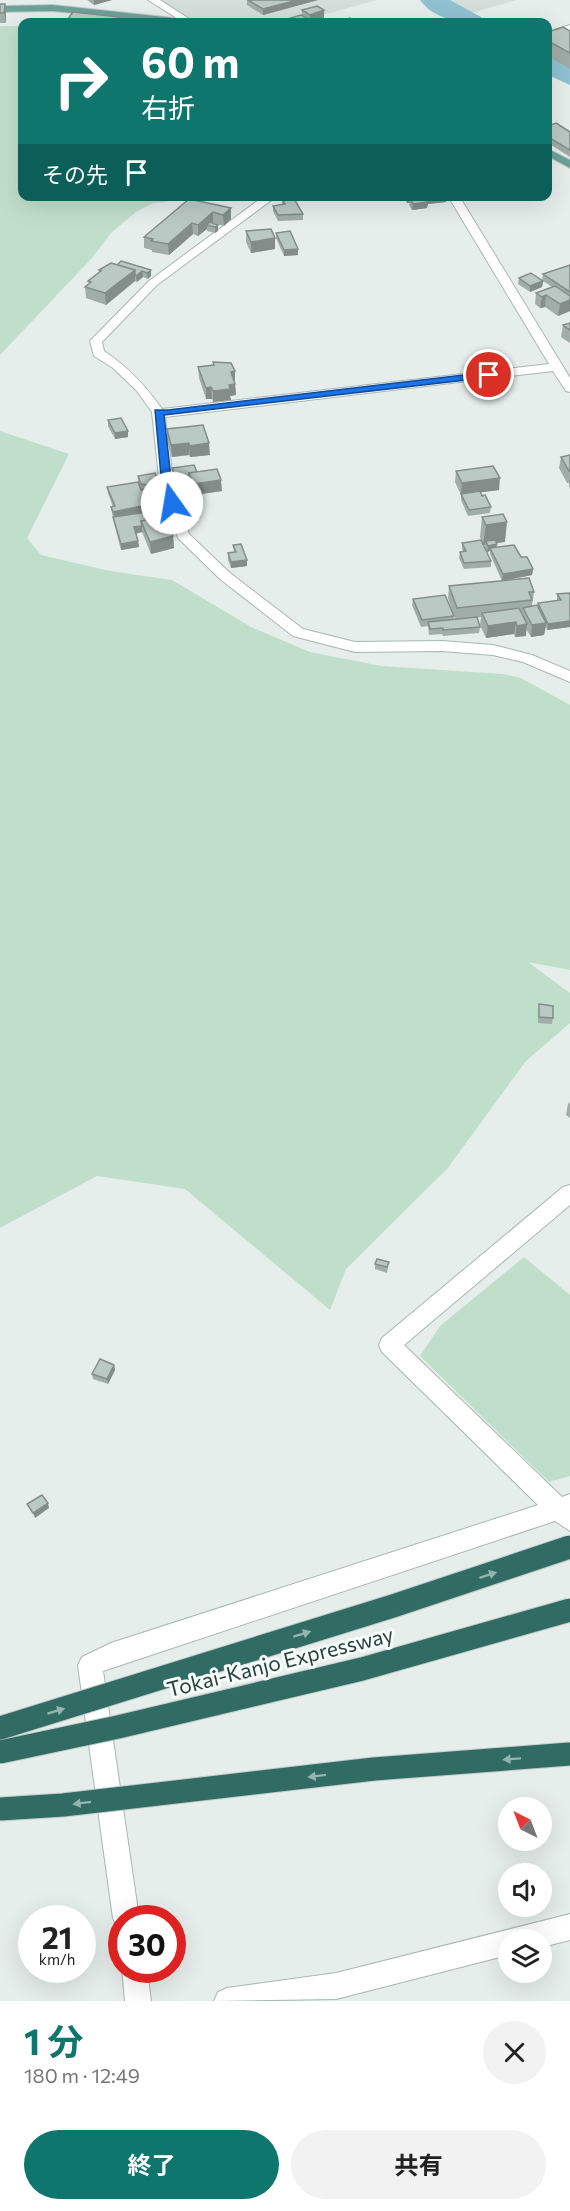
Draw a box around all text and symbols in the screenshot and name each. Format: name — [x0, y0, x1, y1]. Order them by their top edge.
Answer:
text: 60 m — [141, 35, 240, 87]
icon: right — [42, 42, 120, 120]
text: 右折 — [141, 91, 195, 124]
icon: arrive — [120, 156, 153, 189]
text: その先 — [42, 161, 108, 188]
pin — [463, 349, 514, 400]
icon: arrive — [472, 358, 505, 391]
position arrow — [140, 471, 204, 535]
one-way arrow — [479, 1569, 497, 1579]
street label: Tokai-Kanjo Expressway — [164, 1621, 396, 1701]
one-way arrow — [293, 1629, 311, 1639]
one-way arrow — [47, 1706, 65, 1715]
one-way arrow — [502, 1754, 521, 1763]
one-way arrow — [308, 1771, 327, 1780]
north arrow — [498, 1797, 552, 1851]
map controls — [498, 1797, 552, 1983]
one-way arrow — [72, 1798, 91, 1808]
button: sound — [498, 1863, 552, 1917]
speed limit sign: 30 — [108, 1905, 186, 1983]
text: 21 — [42, 1918, 72, 1955]
button: layers — [498, 1929, 552, 1983]
text: km/h — [39, 1950, 75, 1968]
text: 1 分 — [24, 2018, 83, 2062]
button: close — [483, 2021, 546, 2084]
text: 180 m · 12:49 — [24, 2063, 140, 2087]
button: 終了 — [24, 2130, 279, 2199]
button: 共有 — [291, 2130, 546, 2199]

